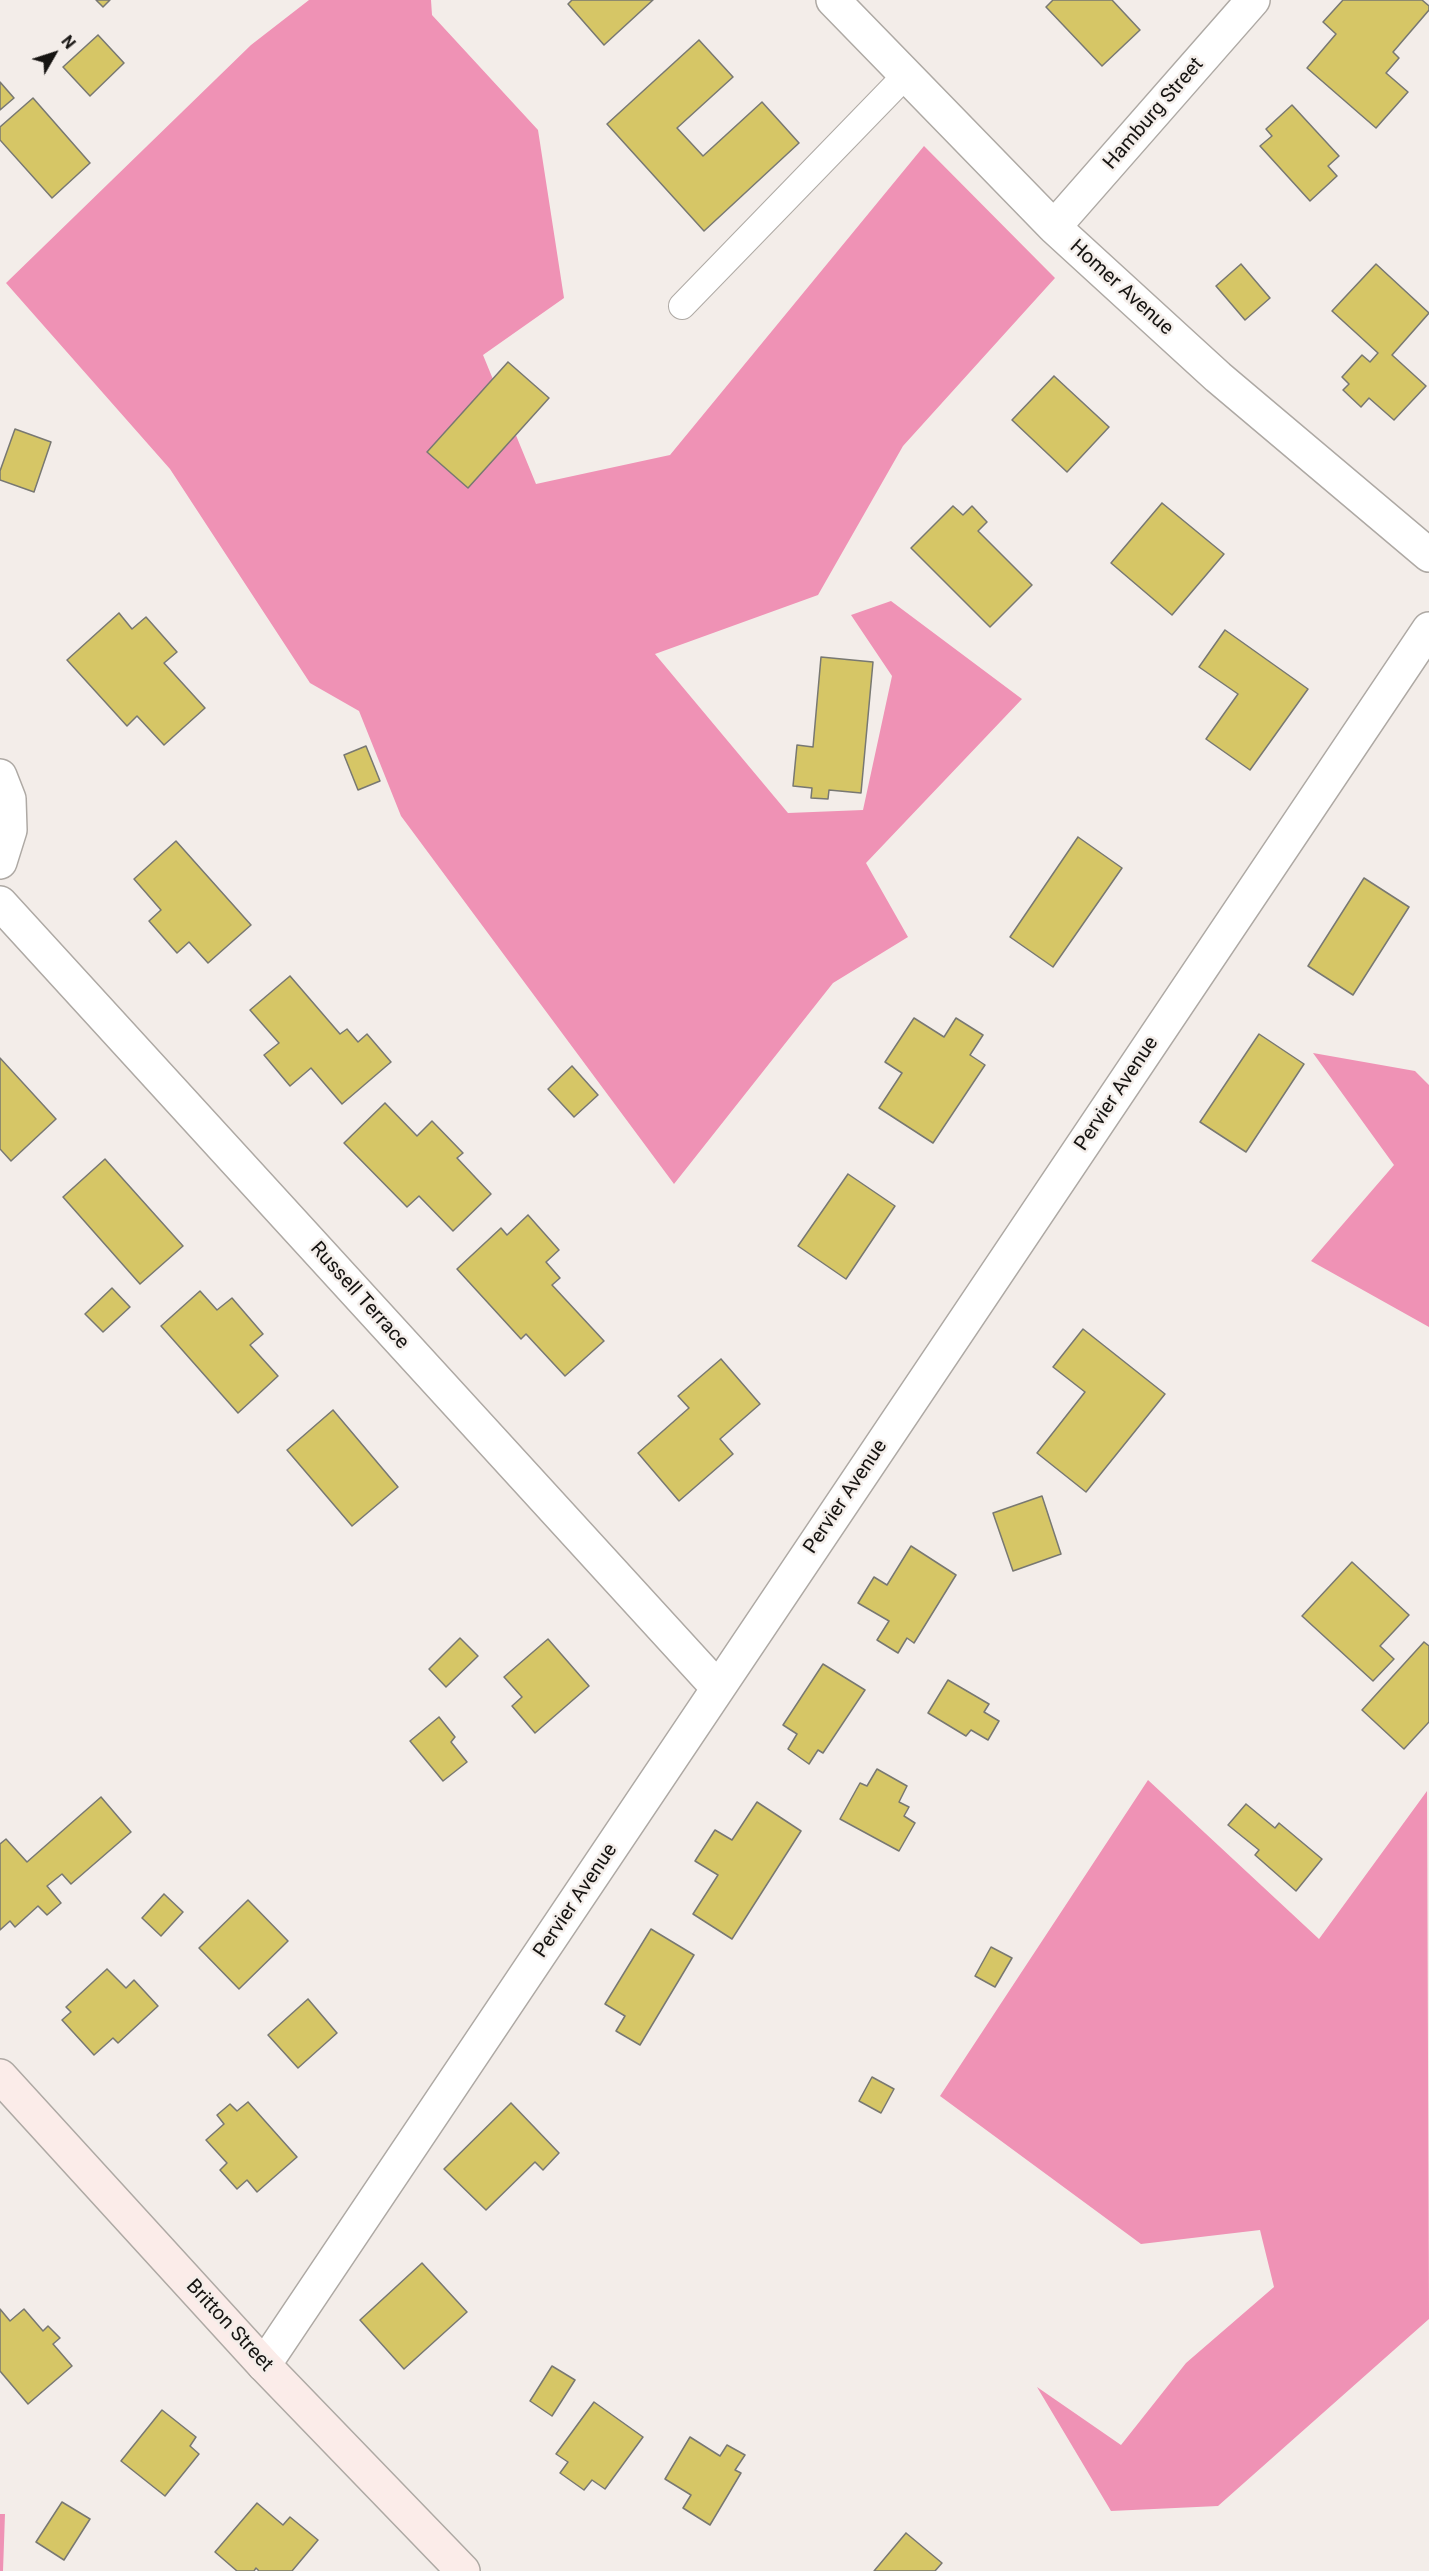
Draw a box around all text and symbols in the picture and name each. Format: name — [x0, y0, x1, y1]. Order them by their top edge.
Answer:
north arrow — [24, 24, 84, 84]
text: N — [57, 32, 79, 53]
street label: Hamburg Street — [1099, 53, 1209, 175]
street label: Homer Avenue — [1064, 235, 1178, 341]
street label: Pervier Avenue — [1070, 1032, 1164, 1156]
street label: Russell Terrace — [305, 1237, 413, 1355]
street label: Pervier Avenue — [799, 1435, 893, 1559]
street label: Pervier Avenue — [529, 1839, 623, 1963]
street label: Britton Street — [180, 2275, 278, 2377]

